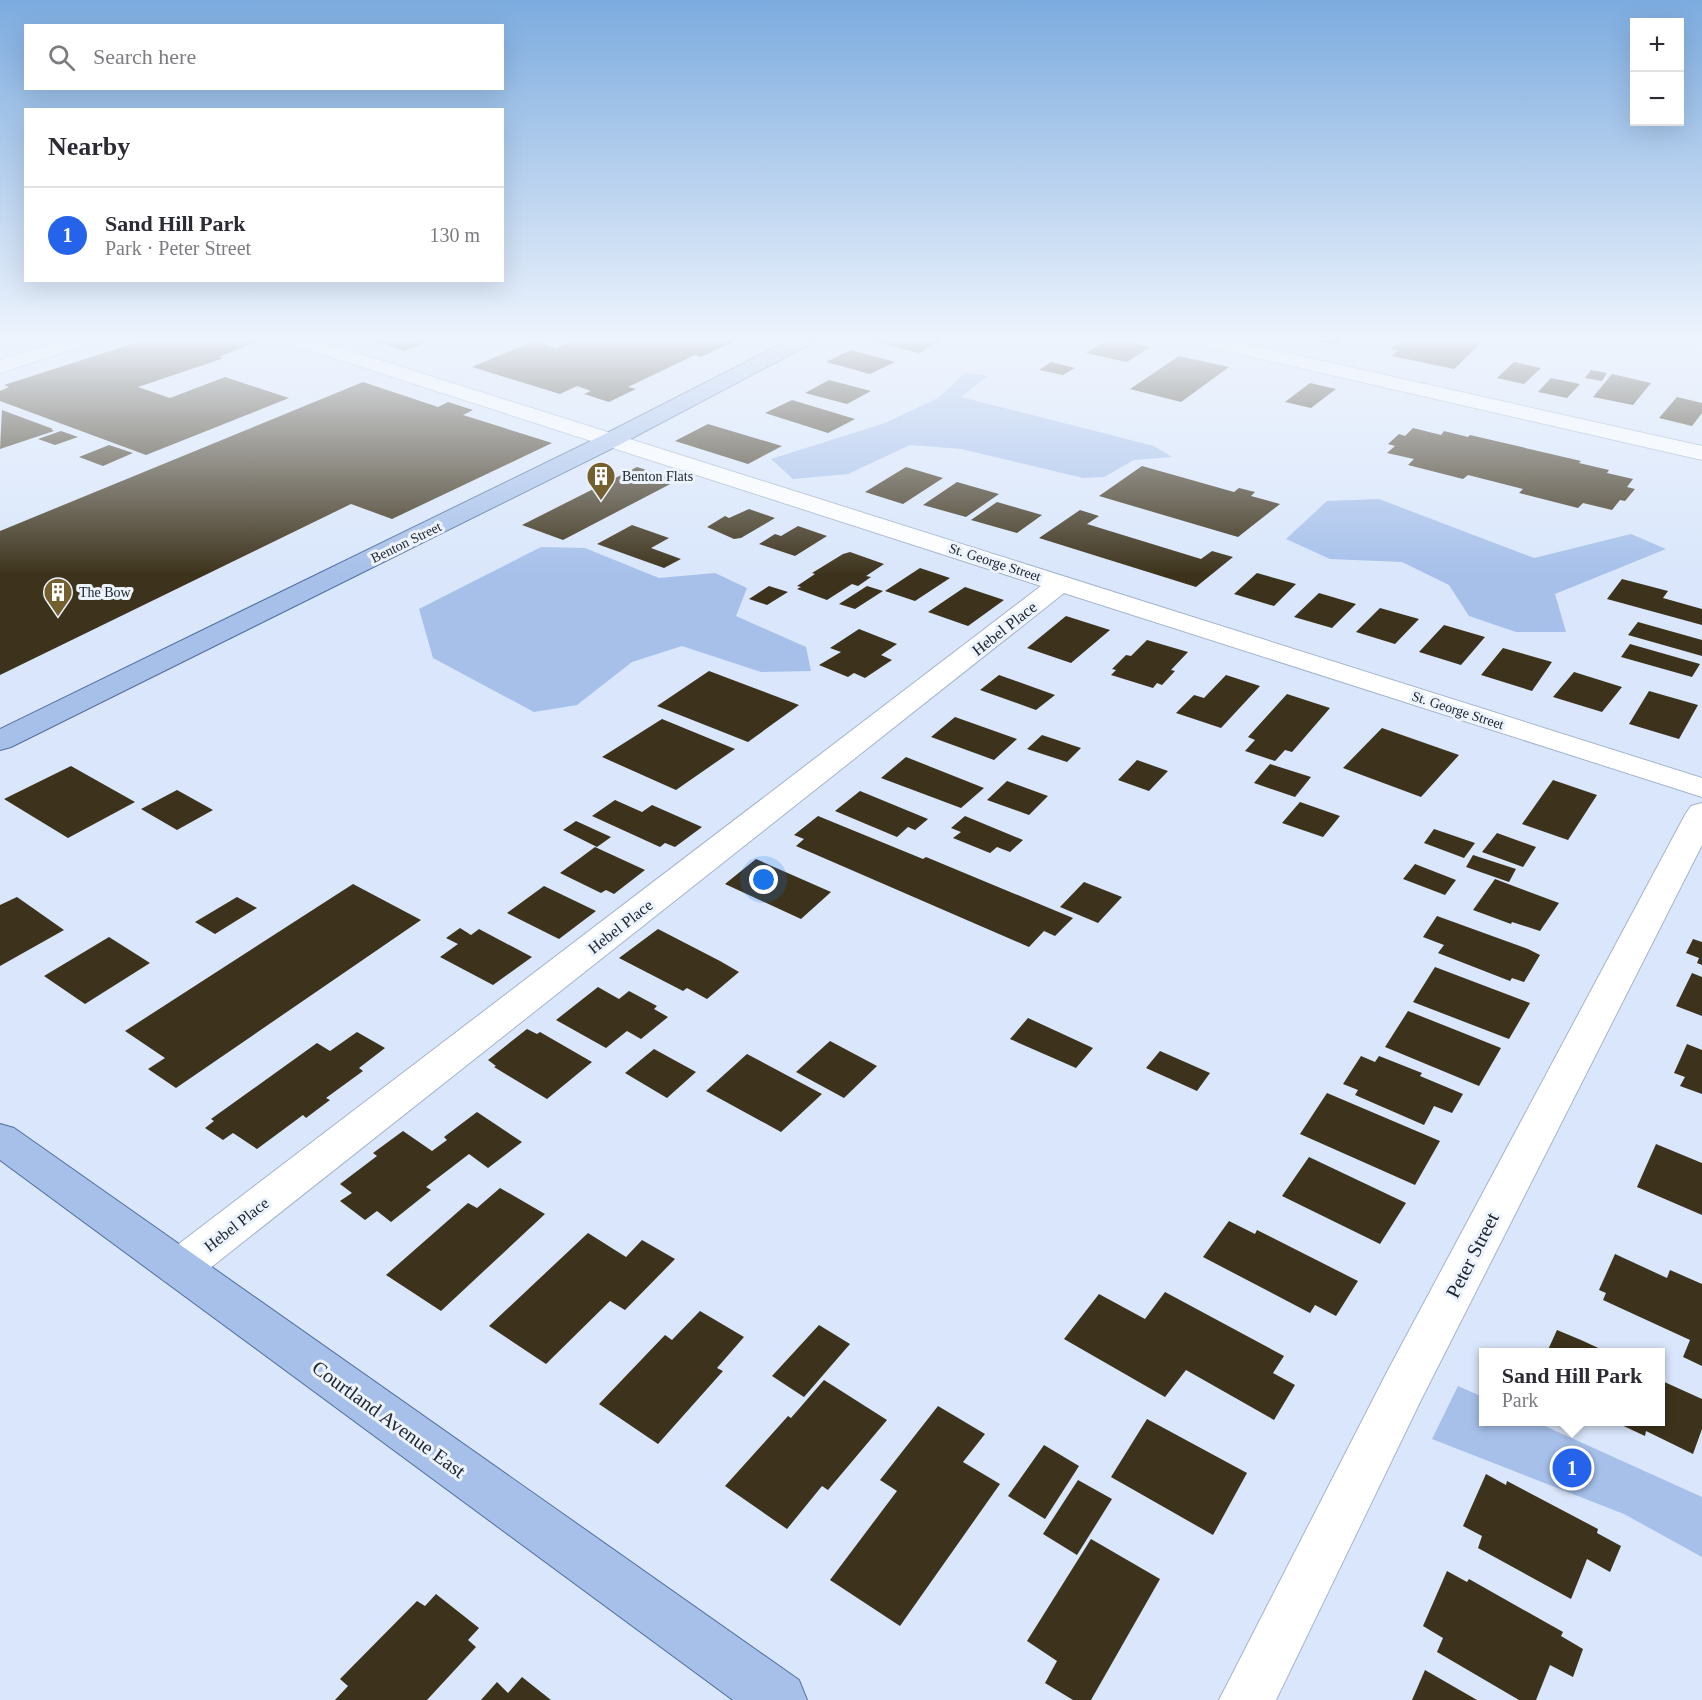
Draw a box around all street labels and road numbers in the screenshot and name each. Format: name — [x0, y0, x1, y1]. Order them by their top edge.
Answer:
street label: Benton Street — [369, 519, 444, 566]
street label: St. George Street — [947, 541, 1043, 584]
street label: Hebel Place — [969, 598, 1040, 659]
street label: St. George Street — [1410, 689, 1506, 732]
street label: Hebel Place — [585, 896, 656, 957]
street label: Hebel Place — [201, 1194, 272, 1255]
street label: Peter Street — [1441, 1208, 1503, 1301]
street label: Courtland Avenue East — [308, 1356, 470, 1482]

